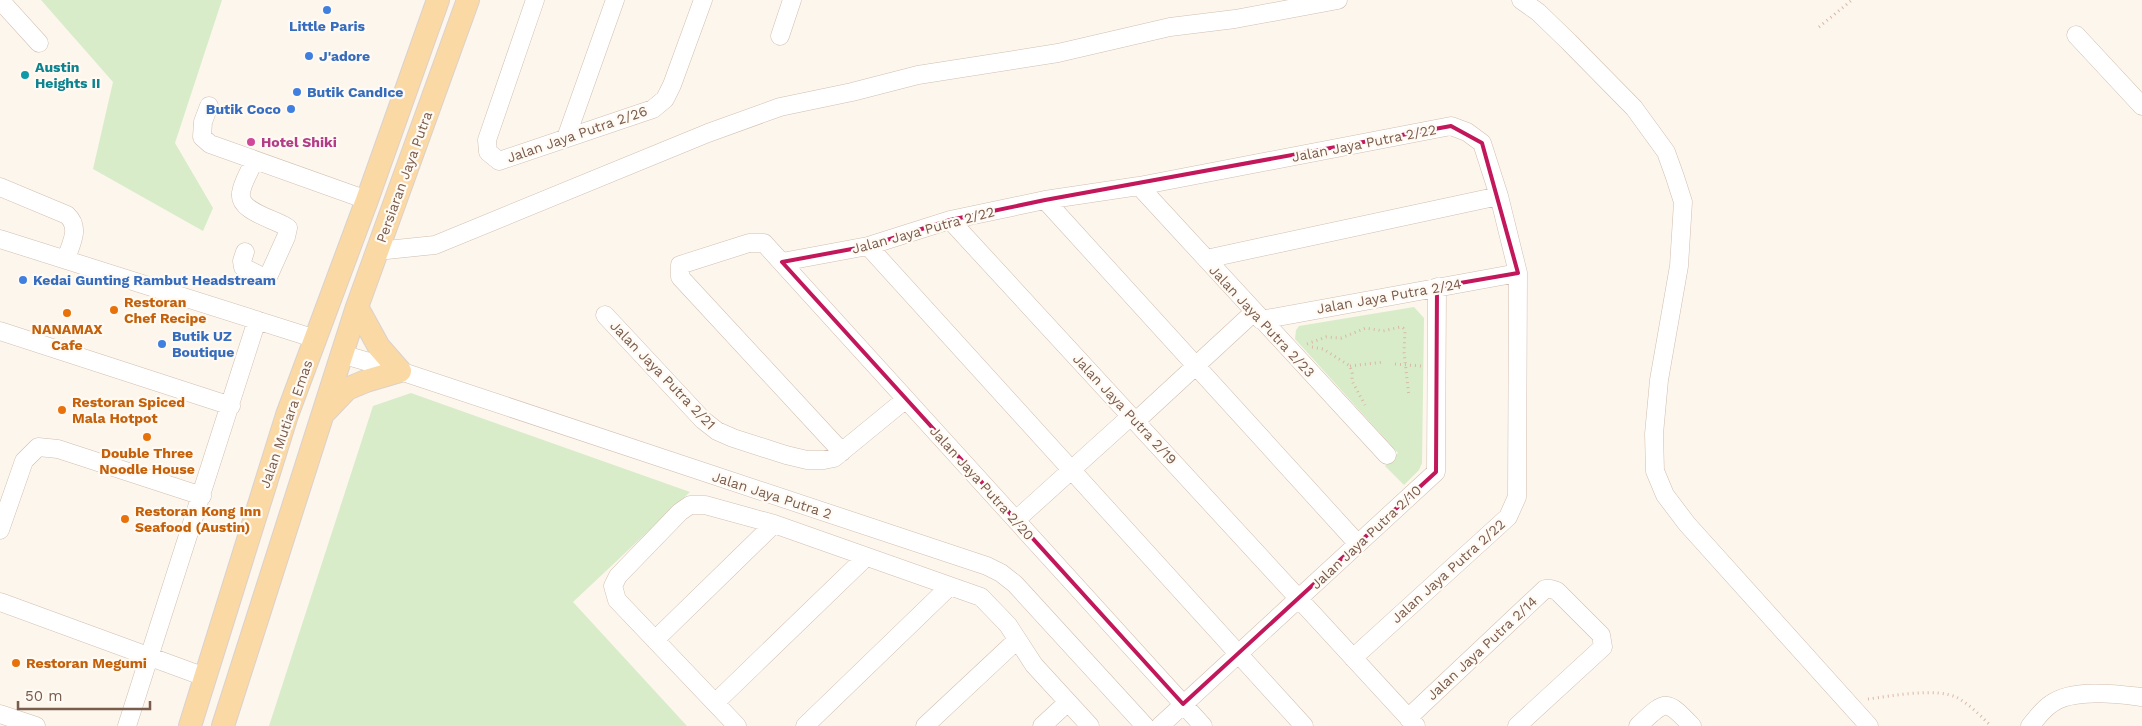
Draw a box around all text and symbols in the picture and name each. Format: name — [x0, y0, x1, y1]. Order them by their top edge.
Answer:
marker: Little Paris — [321, 4, 333, 16]
place label: Little Paris — [289, 18, 365, 34]
place label: J'adore — [319, 48, 370, 64]
marker: J'adore — [303, 50, 315, 62]
place label: Austin Heights II — [35, 59, 101, 91]
marker: Austin Heights II — [19, 69, 31, 81]
place label: Butik CandIce — [307, 84, 403, 100]
marker: Butik CandIce — [291, 86, 303, 98]
place label: Butik Coco — [206, 101, 281, 117]
street label: Jalan Jaya Putra 2/26 — [505, 102, 649, 166]
marker: Butik Coco — [285, 103, 297, 115]
street label: Persiaran Jaya Putra — [373, 109, 435, 245]
street label: Jalan Jaya Putra 2/22 — [1290, 121, 1438, 165]
place label: Hotel Shiki — [261, 134, 337, 150]
marker: Hotel Shiki — [245, 136, 257, 148]
street label: Jalan Jaya Putra 2/22 — [850, 203, 996, 257]
street label: Jalan Jaya Putra 2/23 — [1206, 262, 1318, 380]
place label: Kedai Gunting Rambut Headstream — [33, 272, 276, 288]
marker: Kedai Gunting Rambut Headstream — [17, 274, 29, 286]
street label: Jalan Jaya Putra 2/24 — [1315, 275, 1463, 317]
place label: Restoran Chef Recipe — [124, 294, 206, 326]
marker: Restoran Chef Recipe — [108, 304, 120, 316]
marker: NANAMAX Cafe — [61, 307, 73, 319]
street label: Jalan Jaya Putra 2/21 — [607, 318, 719, 432]
place label: NANAMAX Cafe — [32, 321, 103, 353]
place label: Butik UZ Boutique — [172, 328, 234, 360]
marker: Butik UZ Boutique — [156, 338, 168, 350]
street label: Jalan Jaya Putra 2/19 — [1070, 351, 1180, 467]
street label: Jalan Mutiara Emas — [257, 358, 315, 490]
place label: Restoran Spiced Mala Hotpot — [72, 394, 185, 426]
marker: Restoran Spiced Mala Hotpot — [56, 404, 68, 416]
street label: Jalan Jaya Putra 2/20 — [927, 423, 1037, 543]
marker: Double Three Noodle House — [141, 431, 153, 443]
place label: Double Three Noodle House — [99, 445, 195, 477]
street label: Jalan Jaya Putra 2 — [710, 468, 834, 522]
street label: Jalan Jaya Putra 2/10 — [1308, 482, 1424, 592]
place label: Restoran Kong Inn Seafood (Austin) — [135, 503, 261, 535]
marker: Restoran Kong Inn Seafood (Austin) — [119, 513, 131, 525]
street label: Jalan Jaya Putra 2/22 — [1388, 516, 1508, 626]
street label: Jalan Jaya Putra 2/14 — [1424, 593, 1540, 703]
place label: Restoran Megumi — [26, 655, 147, 671]
marker: Restoran Megumi — [10, 657, 22, 669]
scale bar — [18, 678, 150, 710]
text: 50 m — [25, 687, 62, 705]

